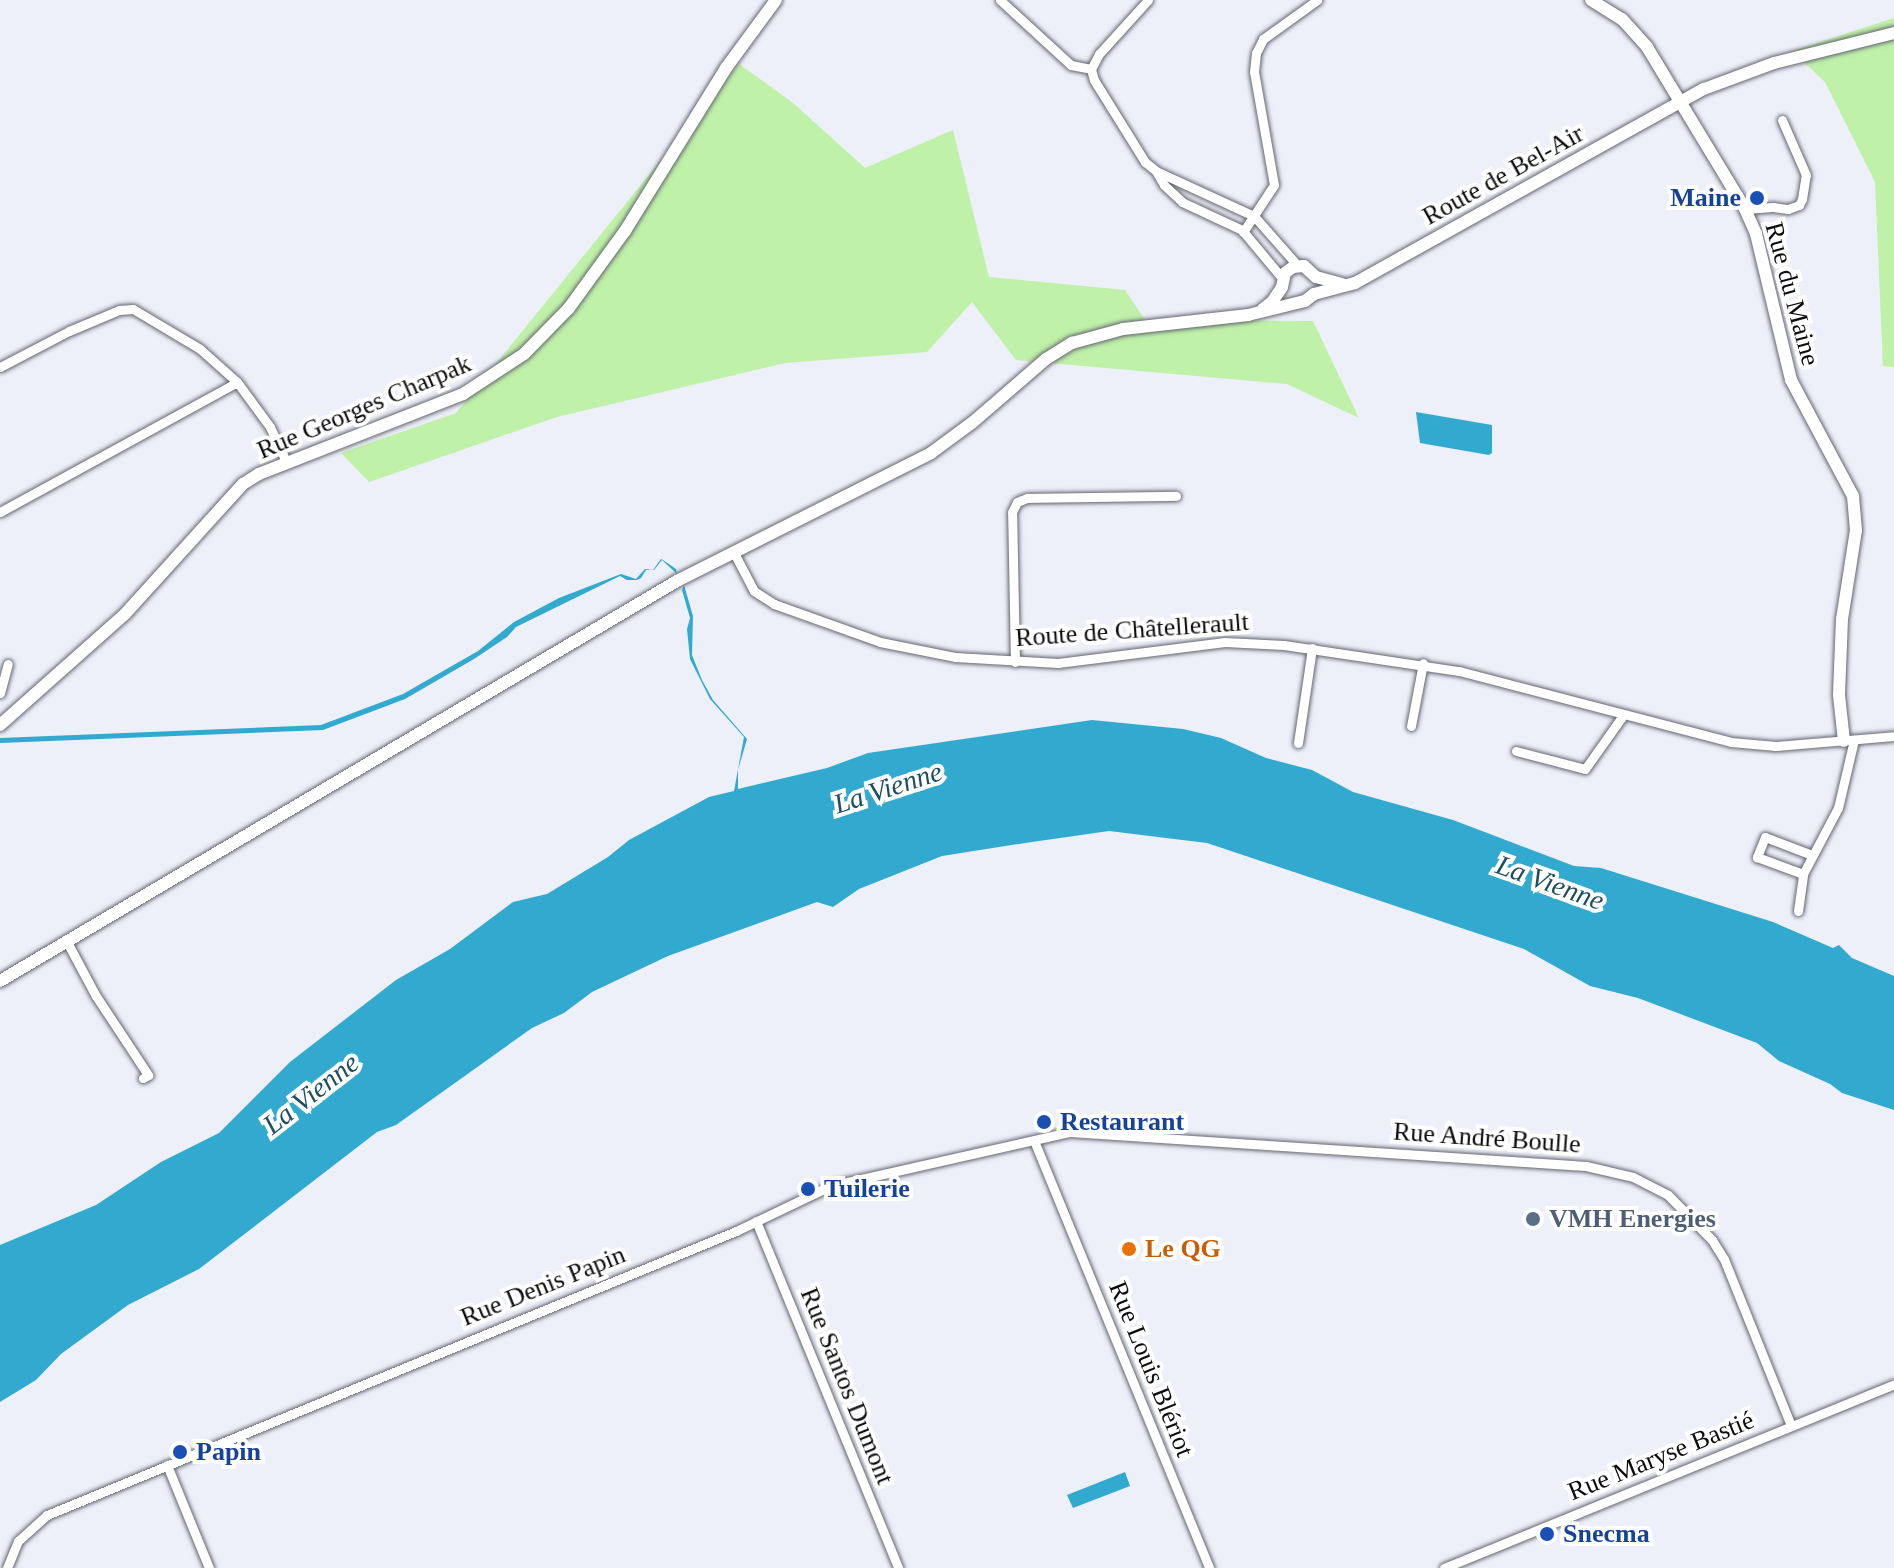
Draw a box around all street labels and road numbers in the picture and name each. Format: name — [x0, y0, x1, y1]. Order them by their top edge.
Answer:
street label: Route de Bel-Air — [1417, 118, 1589, 232]
street label: Rue du Maine — [1758, 219, 1826, 369]
street label: Rue Georges Charpak — [252, 348, 476, 466]
street label: Route de Châtellerault — [1014, 606, 1250, 654]
street label: Rue André Boulle — [1392, 1116, 1582, 1160]
street label: Rue Denis Papin — [456, 1239, 630, 1333]
street label: Rue Louis Blériot — [1102, 1277, 1200, 1461]
street label: Rue Santos Dumont — [793, 1283, 901, 1489]
street label: Rue Maryse Bastié — [1563, 1404, 1759, 1508]

